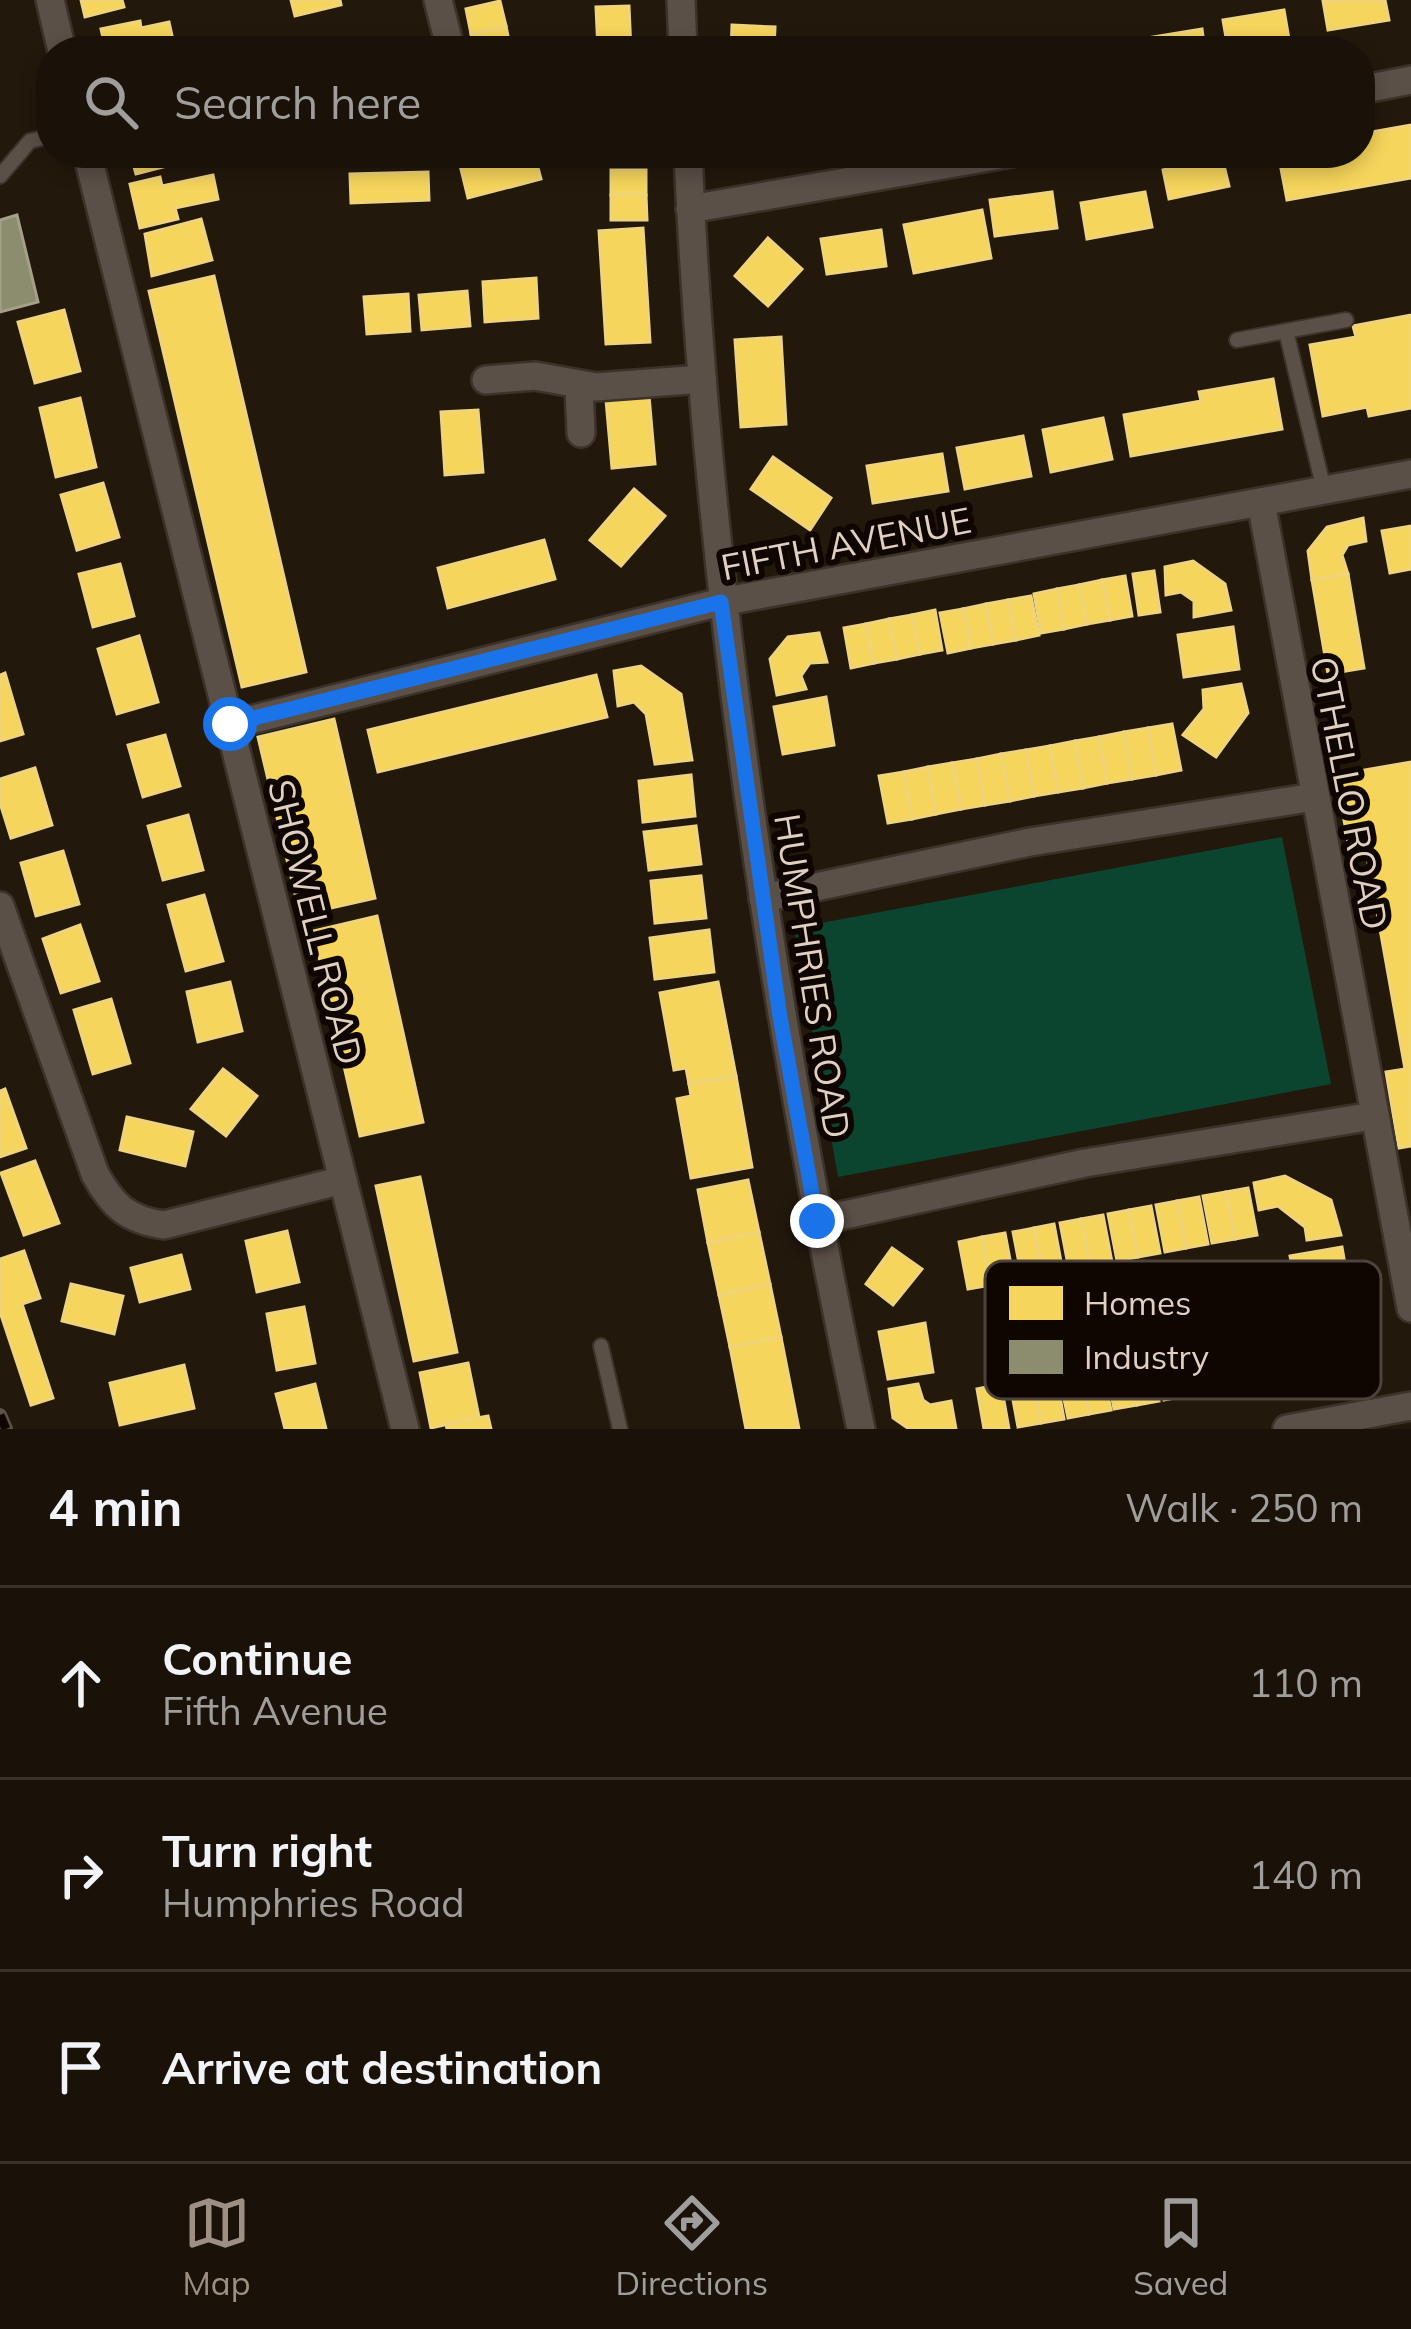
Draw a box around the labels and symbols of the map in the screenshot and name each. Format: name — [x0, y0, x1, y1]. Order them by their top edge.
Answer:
street label: FIFTH AVENUE — [717, 497, 975, 589]
street label: OTHELLO ROAD — [1301, 653, 1399, 933]
route start — [203, 697, 257, 751]
street label: SHOWELL ROAD — [259, 775, 373, 1069]
street label: HUMPHRIES ROAD — [765, 810, 861, 1142]
route end — [790, 1194, 844, 1248]
legend — [985, 1261, 1381, 1399]
text: Homes — [1084, 1282, 1191, 1323]
text: Industry — [1084, 1336, 1209, 1377]

